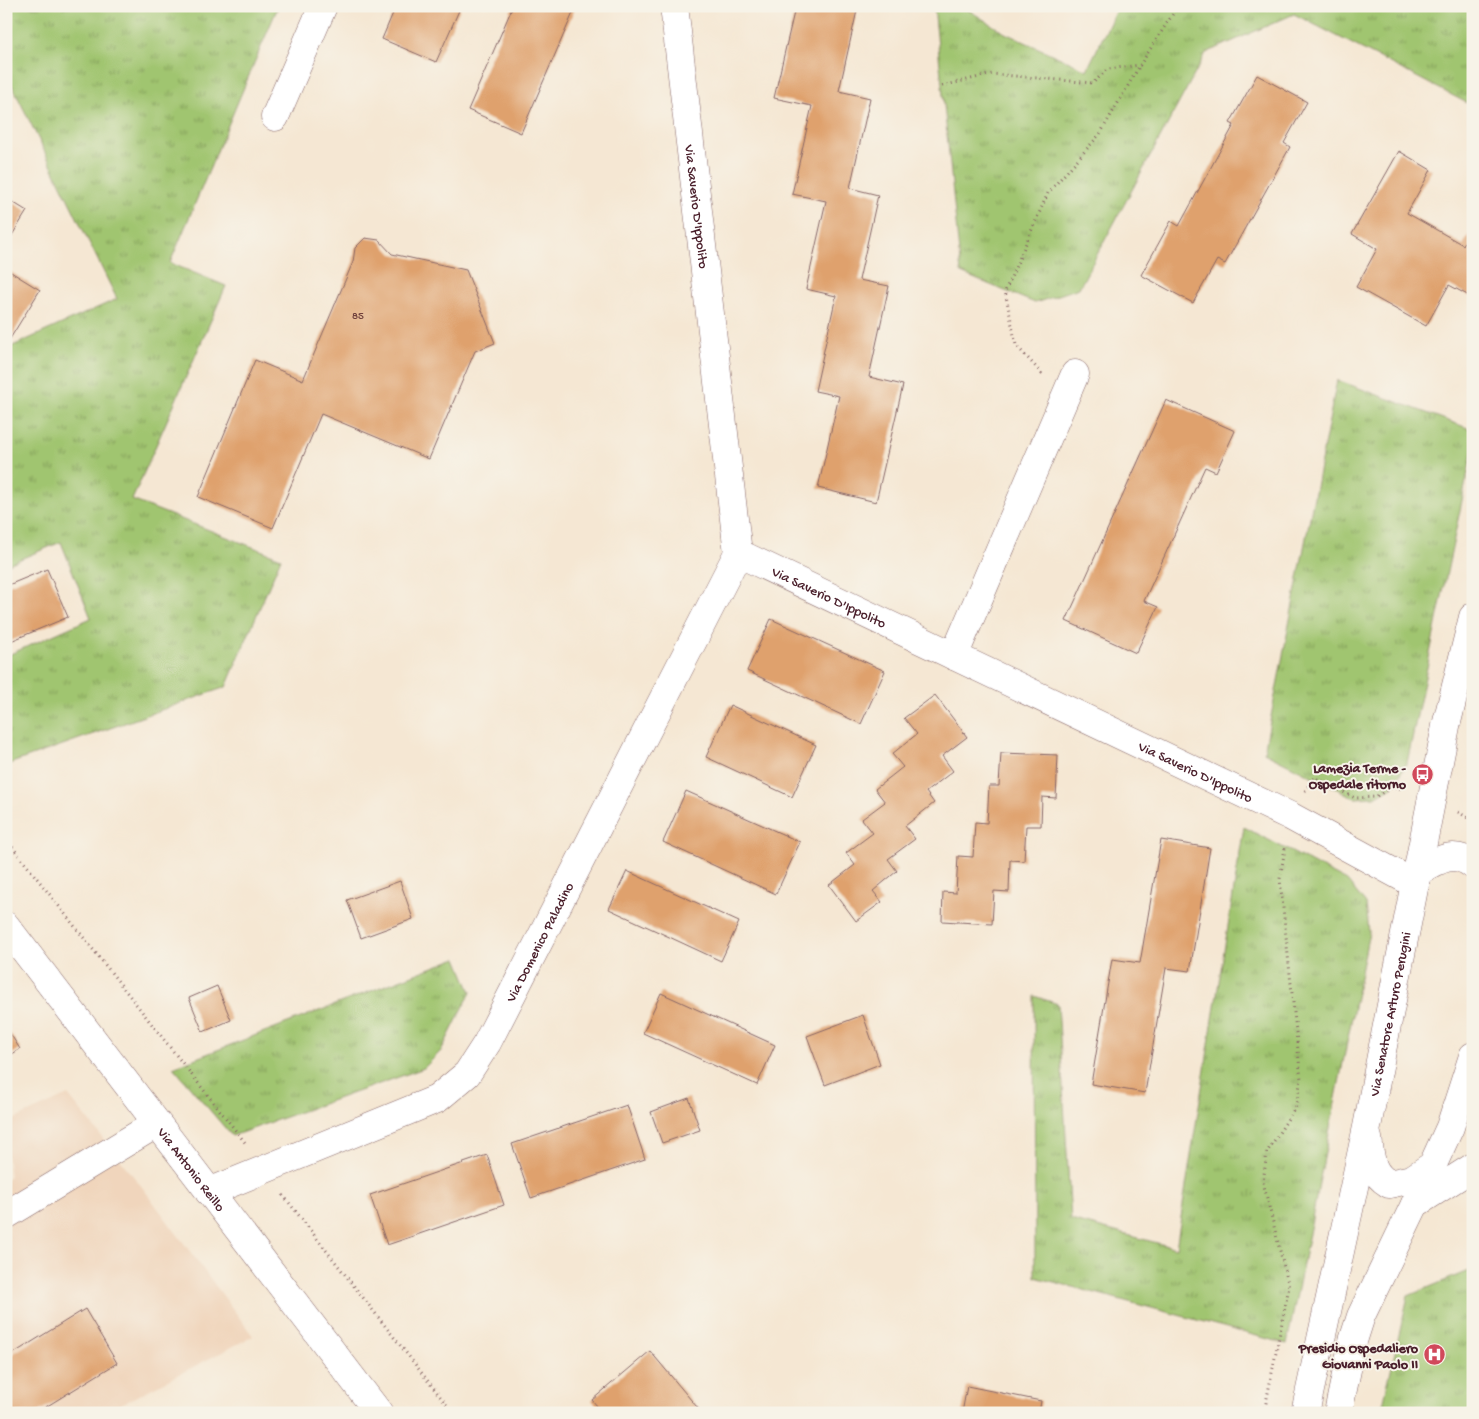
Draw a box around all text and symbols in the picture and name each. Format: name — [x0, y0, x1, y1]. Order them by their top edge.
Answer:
street label: Via Saverio D'Ippolito — [679, 143, 711, 270]
house number: 85 — [352, 311, 364, 323]
street label: Via Saverio D'Ippolito — [768, 564, 888, 633]
street label: Via Saverio D'Ippolito — [1134, 739, 1255, 808]
place label: Lamezia Terme - Ospedale ritorno — [1309, 761, 1407, 794]
bus stop icon: Lamezia Terme - Ospedale ritorno — [1410, 763, 1434, 787]
street label: Via Domenico Paladino — [503, 880, 579, 1006]
street label: Via Senatore Arturo Perugini — [1367, 931, 1416, 1099]
street label: Via Antonio Reillo — [152, 1124, 228, 1216]
place label: Presidio Ospedaliero Giovanni Paolo II — [1298, 1341, 1419, 1374]
hospital icon: Presidio Ospedaliero Giovanni Paolo II — [1422, 1343, 1446, 1367]

